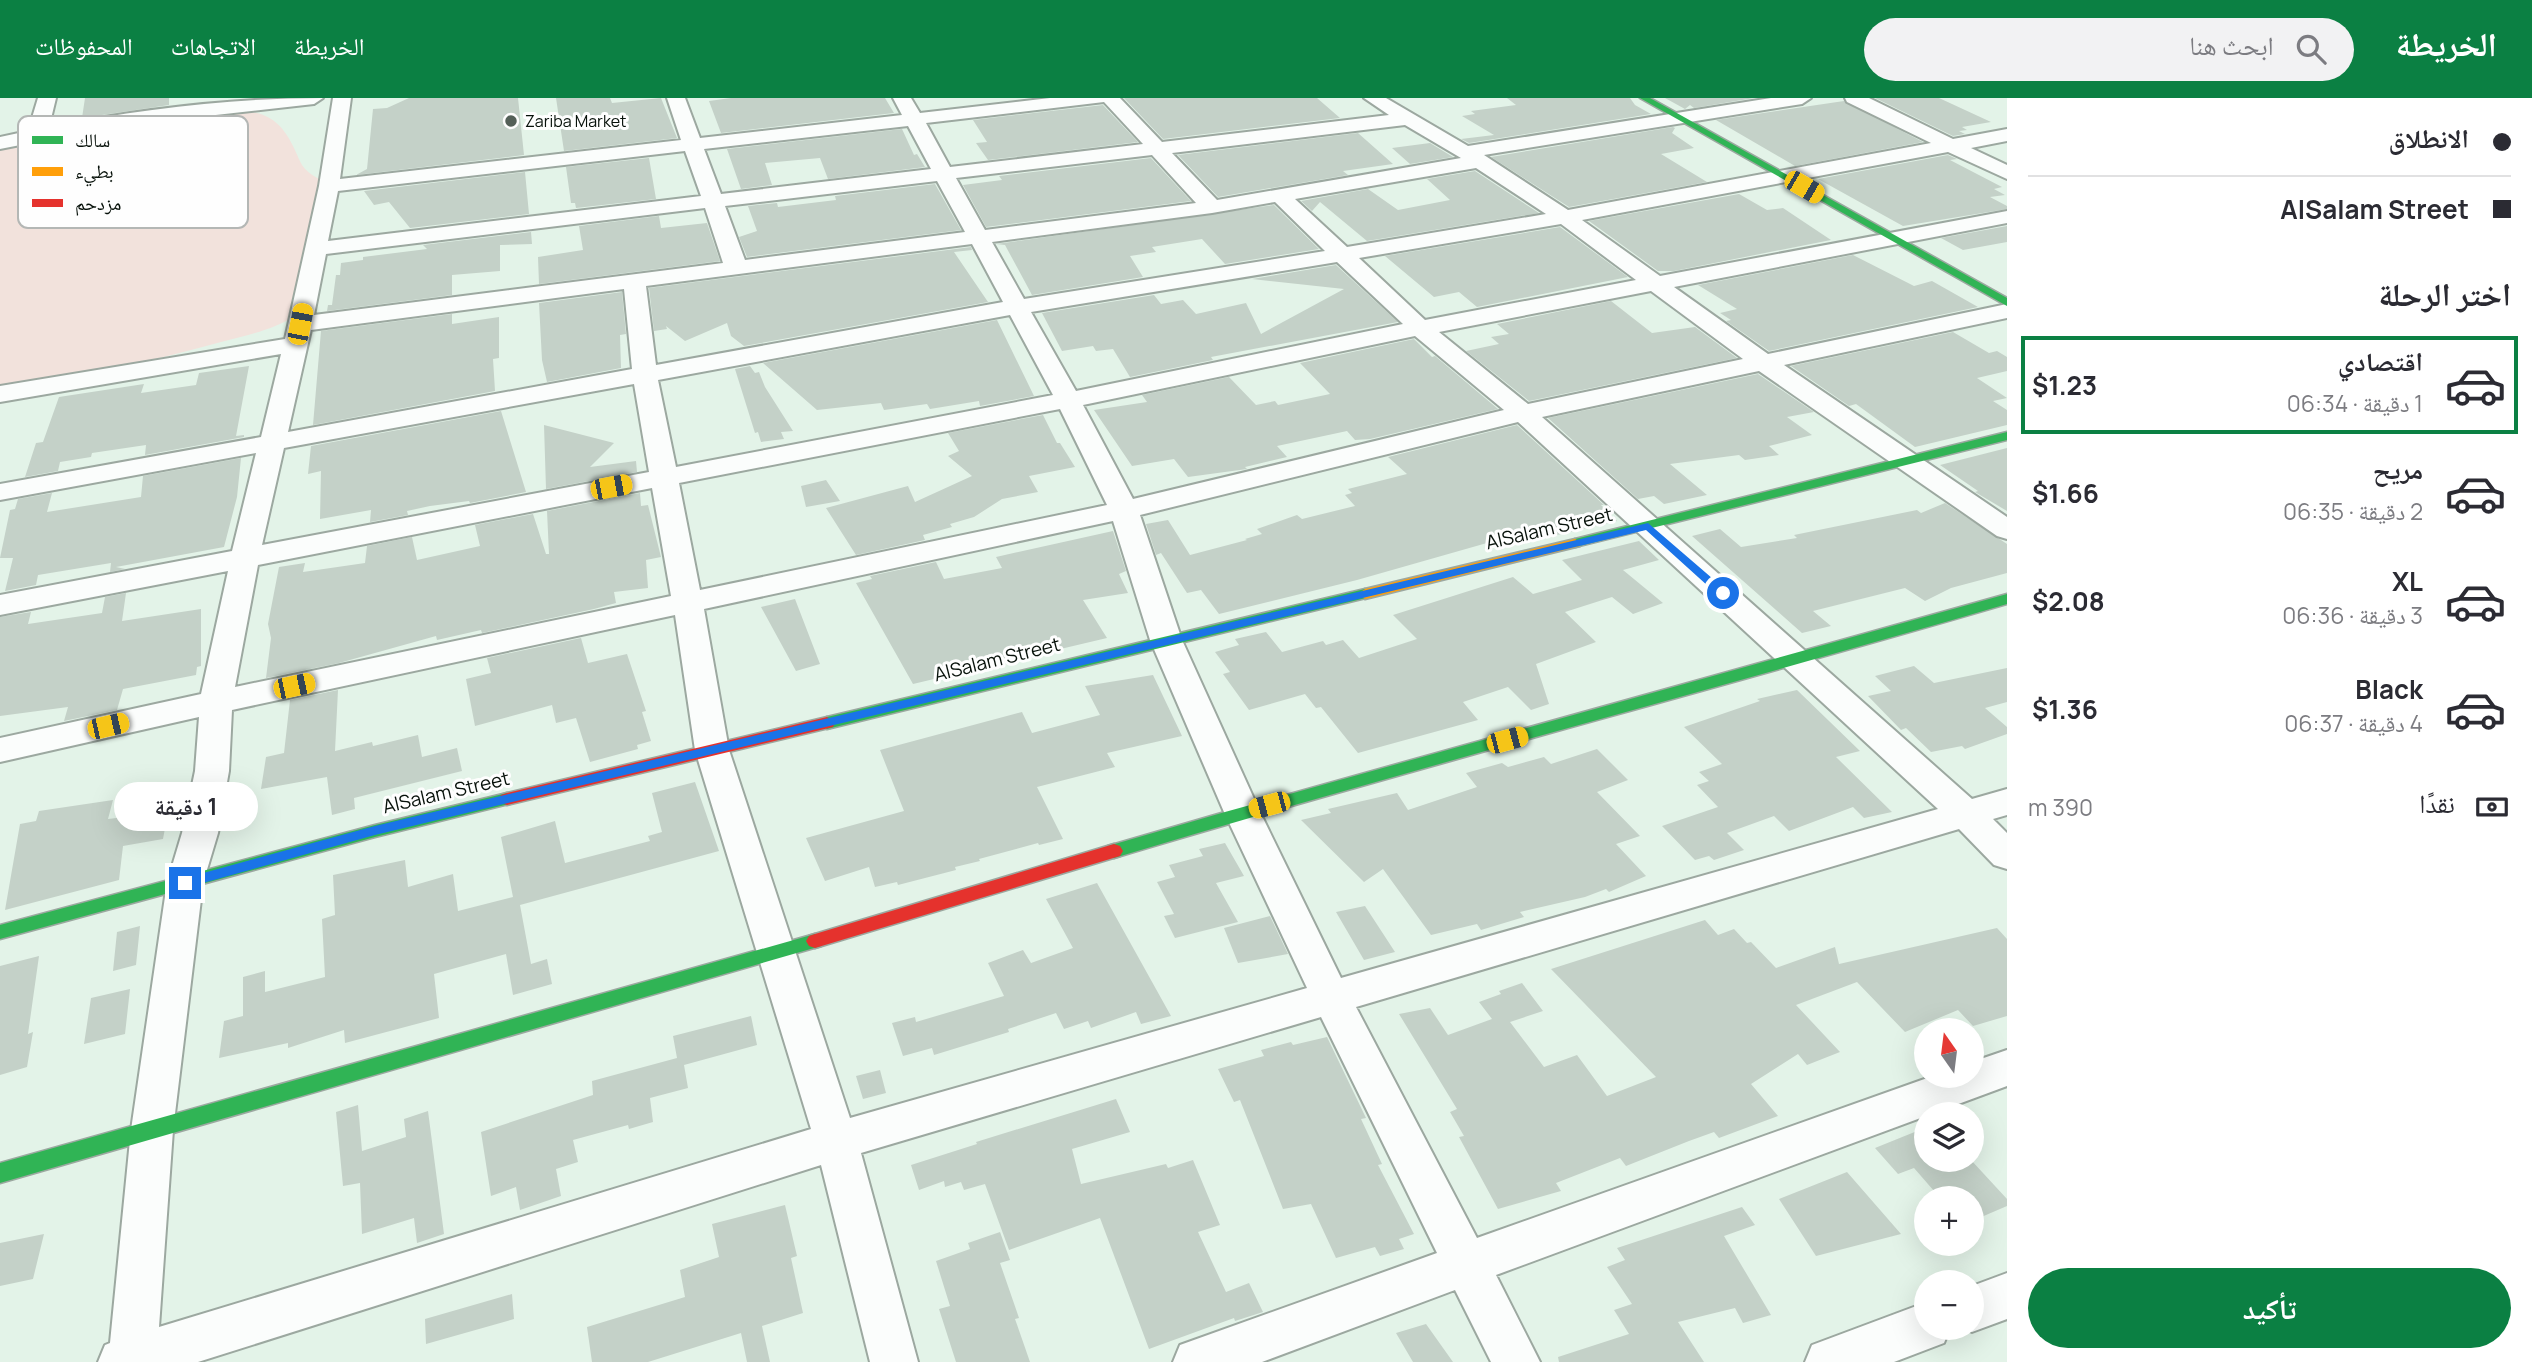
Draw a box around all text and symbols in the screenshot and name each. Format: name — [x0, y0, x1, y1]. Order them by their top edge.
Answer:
search box — [1864, 18, 2354, 81]
text: الخريطة — [2396, 21, 2497, 66]
text: ابحث هنا — [2189, 27, 2274, 63]
text: المحفوظات — [35, 29, 133, 62]
text: الاتجاهات — [171, 29, 256, 62]
text: الخريطة — [294, 29, 365, 62]
icon: search — [2292, 30, 2330, 68]
place label: Zariba Market — [525, 110, 626, 132]
marker: Zariba Market — [503, 113, 519, 129]
legend — [18, 116, 248, 228]
text: الانطلاق — [2389, 120, 2469, 156]
text: سالك — [75, 127, 110, 153]
text: بطيء — [75, 158, 114, 187]
car — [1781, 167, 1828, 207]
text: مزدحم — [75, 190, 121, 216]
text: AlSalam Street — [2280, 191, 2469, 227]
text: اختر الرحلة — [2378, 272, 2511, 316]
car — [286, 301, 315, 347]
text: اقتصادي — [2338, 343, 2423, 379]
icon: car — [2444, 354, 2507, 417]
text: $1.23 — [2032, 367, 2097, 403]
text: 1 دقيقة · 06:34 — [2287, 387, 2423, 419]
text: مريح — [2373, 451, 2423, 487]
icon: car — [2444, 462, 2507, 525]
car — [589, 473, 634, 501]
text: $1.66 — [2032, 475, 2099, 511]
text: 2 دقيقة · 06:35 — [2283, 495, 2423, 527]
street label: AlSalam Street — [1483, 501, 1615, 555]
text: XL — [2392, 563, 2423, 599]
icon: car — [2444, 570, 2507, 633]
route start — [1707, 577, 1739, 609]
text: $2.08 — [2032, 583, 2105, 619]
text: 3 دقيقة · 06:36 — [2282, 599, 2423, 631]
street label: AlSalam Street — [931, 631, 1063, 687]
car — [272, 671, 317, 701]
text: Black — [2355, 671, 2423, 707]
icon: car — [2444, 678, 2507, 741]
text: $1.36 — [2032, 691, 2098, 727]
text: 4 دقيقة · 06:37 — [2284, 707, 2423, 739]
car — [86, 711, 131, 741]
car — [1484, 724, 1531, 756]
street label: AlSalam Street — [380, 765, 512, 819]
callout: 1 دقيقة — [113, 782, 257, 830]
text: نقدًا — [2419, 785, 2455, 821]
icon: cash — [2473, 788, 2511, 826]
car — [1246, 789, 1293, 821]
text: 1 دقيقة — [155, 790, 217, 822]
text: 390 m — [2028, 791, 2093, 823]
route end — [169, 867, 201, 899]
north arrow — [1914, 1018, 1984, 1088]
map controls — [1914, 1018, 1984, 1340]
button: layers — [1914, 1102, 1984, 1172]
button: + — [1914, 1186, 1984, 1256]
button: تأكيد — [2028, 1268, 2511, 1348]
button: − — [1914, 1270, 1984, 1340]

